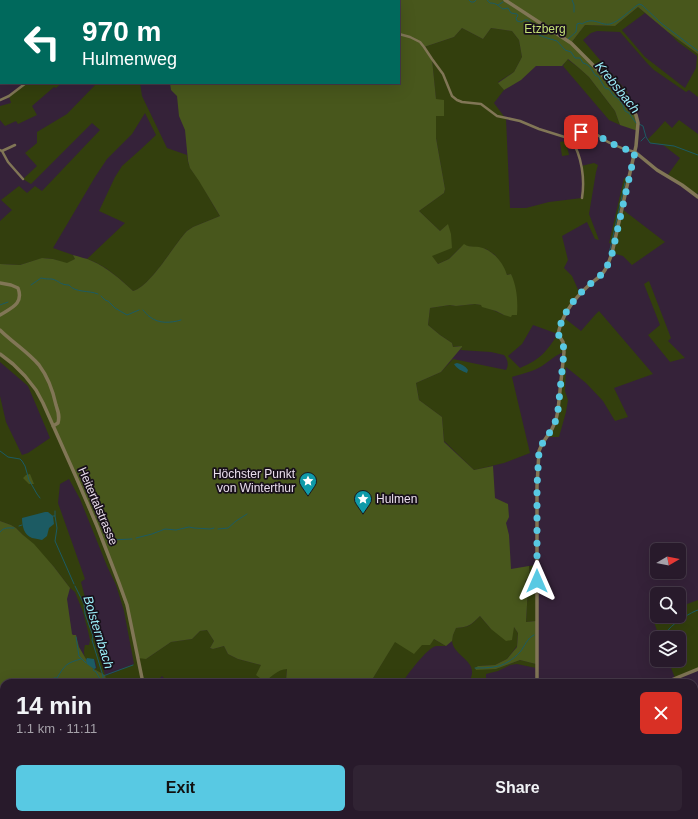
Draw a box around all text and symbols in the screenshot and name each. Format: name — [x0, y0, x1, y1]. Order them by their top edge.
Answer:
icon: left — [16, 16, 68, 68]
text: 970 m — [82, 16, 161, 47]
park label: Etzberg — [524, 22, 566, 36]
text: Hulmenweg — [82, 49, 177, 69]
water label: Krebsbach — [592, 58, 643, 116]
pin — [564, 115, 598, 149]
icon: arrive — [570, 121, 592, 143]
street label: Heitertalstrasse — [75, 465, 121, 547]
place label: Höchster Punkt von Winterthur — [213, 467, 296, 495]
place icon: Höchster Punkt von Winterthur — [298, 471, 318, 496]
place icon: Hulmen — [353, 489, 373, 514]
place label: Hulmen — [376, 492, 417, 506]
north arrow — [650, 543, 686, 579]
map controls — [650, 543, 686, 667]
position arrow — [516, 560, 558, 602]
button: search — [650, 587, 686, 623]
water label: Bolsternbach — [80, 594, 117, 671]
button: layers — [650, 631, 686, 667]
text: 14 min — [16, 692, 92, 719]
button: close — [640, 692, 682, 734]
text: 1.1 km · 11:11 — [16, 721, 97, 736]
button: Exit — [16, 765, 345, 811]
button: Share — [353, 765, 682, 811]

